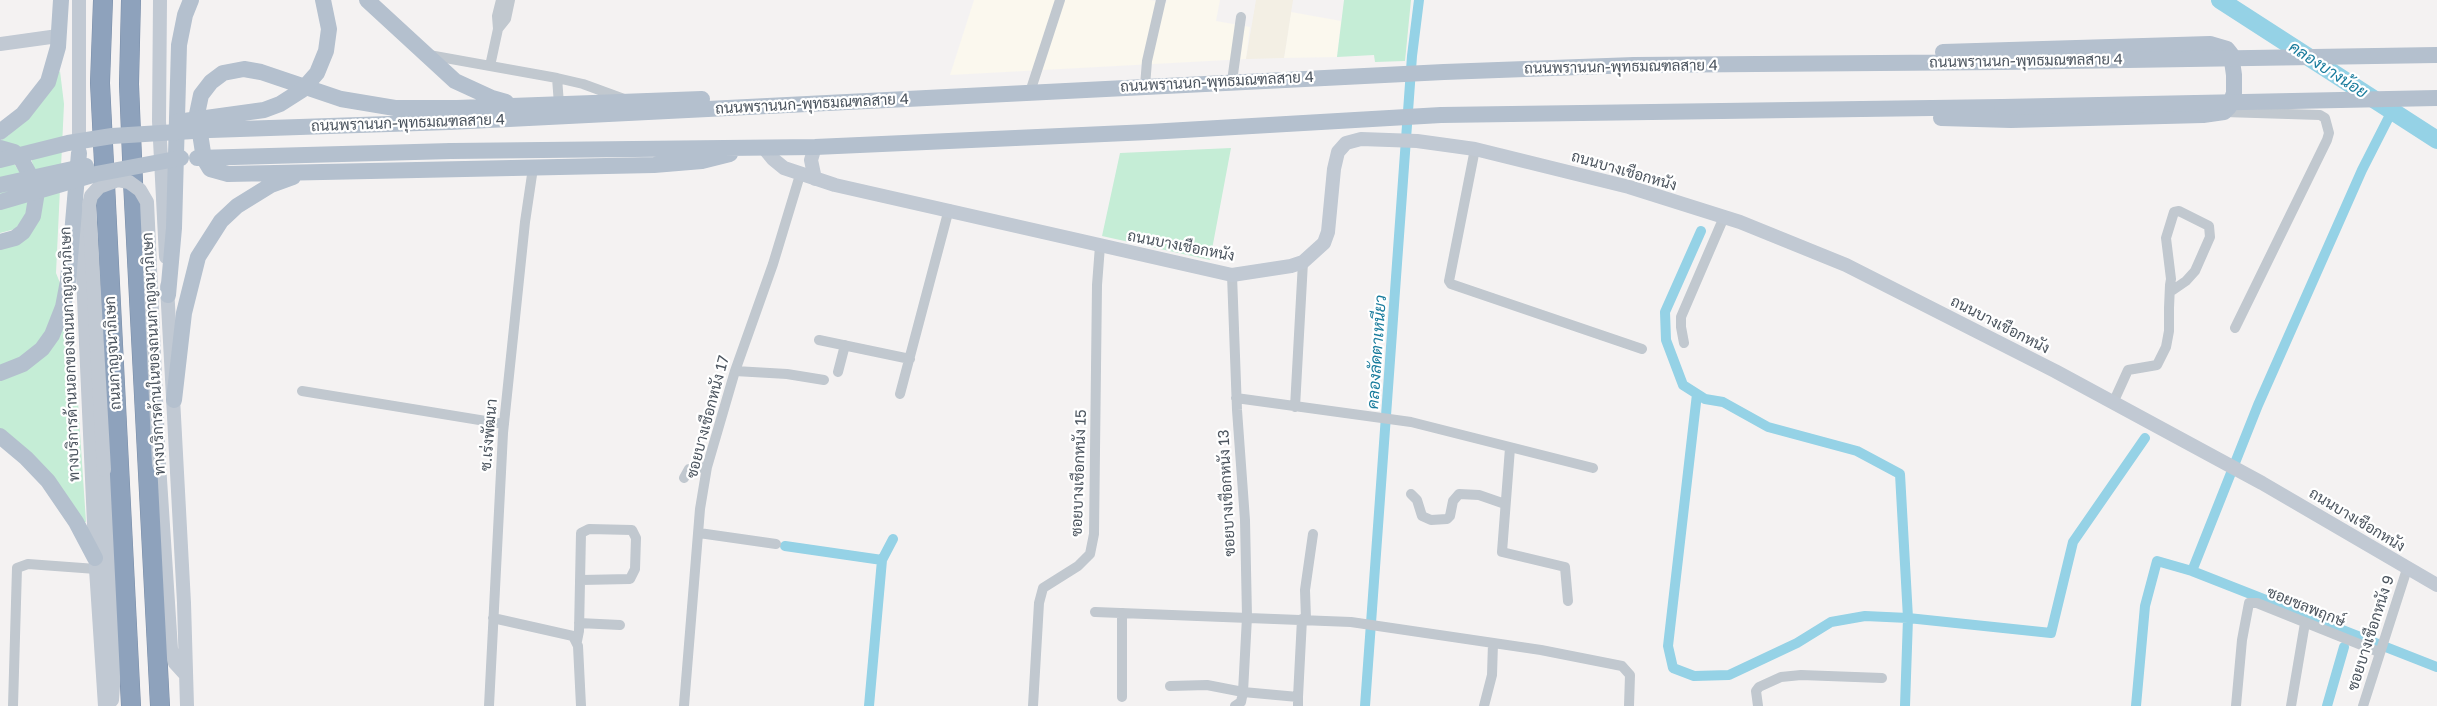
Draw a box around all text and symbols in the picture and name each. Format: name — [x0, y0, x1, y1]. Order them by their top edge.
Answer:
water label: คลองบางน้อย — [2285, 38, 2371, 102]
street label: ถนนพรานนก-พุทธมณฑลสาย 4 — [1929, 50, 2123, 72]
street label: ถนนพรานนก-พุทธมณฑลสาย 4 — [1524, 56, 1718, 78]
street label: ถนนพรานนก-พุทธมณฑลสาย 4 — [1120, 68, 1314, 96]
street label: ถนนพรานนก-พุทธมณฑลสาย 4 — [715, 90, 909, 118]
street label: ถนนพรานนก-พุทธมณฑลสาย 4 — [311, 111, 505, 135]
street label: ถนนบางเชือกหนัง — [1569, 147, 1679, 195]
street label: ทางบริการด้านนอกของถนนกาญจนาภิเษก — [57, 226, 83, 482]
street label: ถนนบางเชือกหนัง — [1126, 227, 1236, 265]
street label: ทางบริการด้านในของถนนกาญจนาภิเษก — [139, 232, 169, 476]
street label: ถนนบางเชือกหนัง — [1947, 292, 2053, 358]
water label: คลองลัดตาเหนียว — [1363, 294, 1391, 410]
street label: ถนนกาญจนาภิเษก — [101, 296, 125, 410]
street label: ซอยบางเชือกหนัง 17 — [683, 354, 733, 480]
street label: ซ.เร่งพัฒนา — [477, 398, 501, 472]
street label: ซอยบางเชือกหนัง 15 — [1068, 409, 1090, 537]
street label: ซอยบางเชือกหนัง 13 — [1215, 429, 1239, 557]
street label: ถนนบางเชือกหนัง — [2306, 484, 2408, 556]
street label: ซอยบางเชือกหนัง 9 — [2344, 573, 2398, 693]
street label: ซอยชลพฤกษ์ — [2264, 583, 2348, 631]

